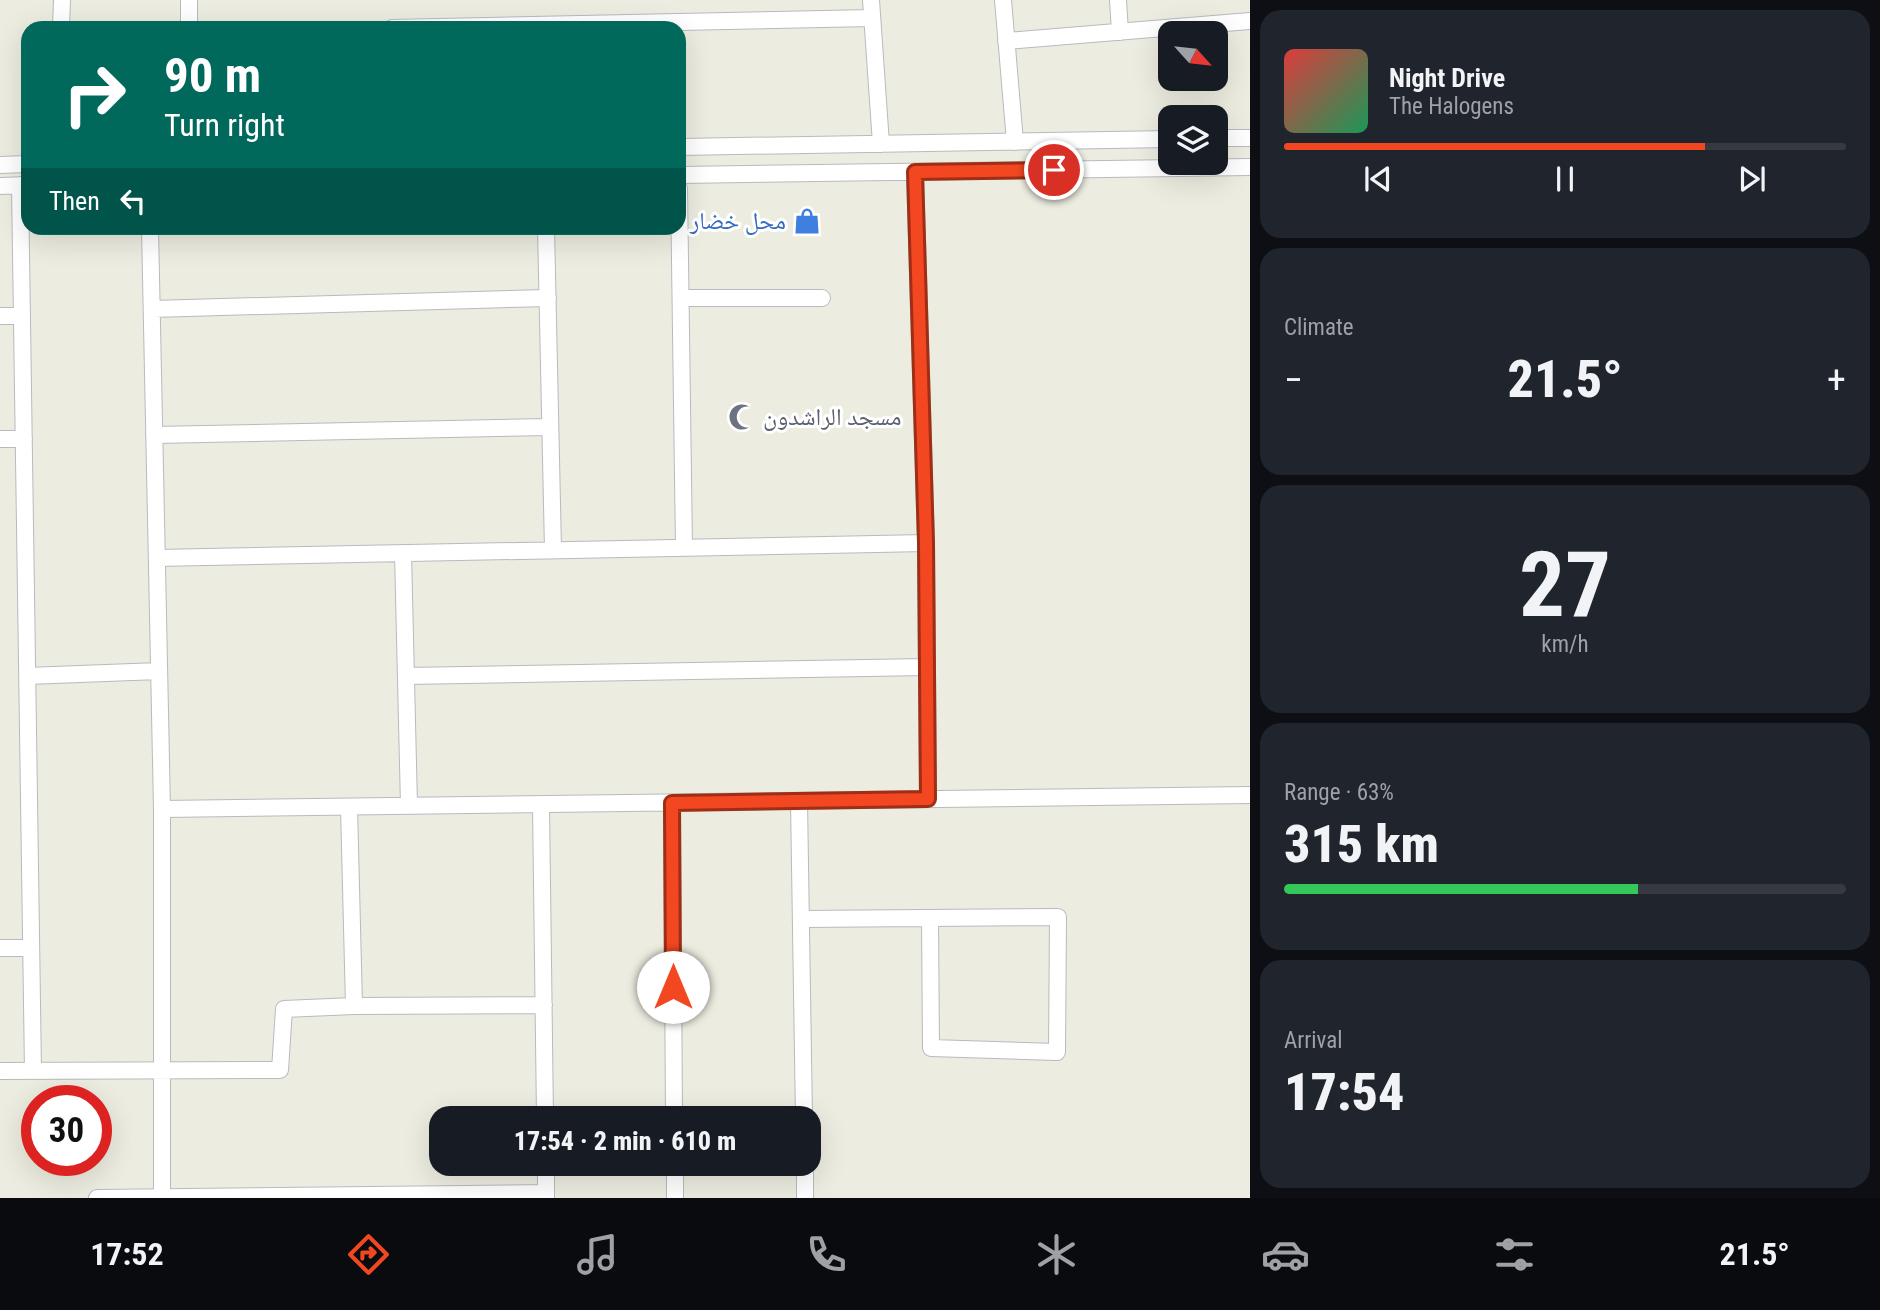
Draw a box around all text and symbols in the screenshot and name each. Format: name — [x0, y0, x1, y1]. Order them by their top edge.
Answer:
north arrow — [1158, 21, 1228, 91]
map controls — [1158, 21, 1228, 175]
text: 90 m — [164, 47, 261, 104]
icon: right — [49, 49, 140, 140]
text: Night Drive — [1389, 63, 1505, 93]
text: The Halogens — [1389, 93, 1514, 120]
button: layers — [1158, 105, 1228, 175]
text: Turn right — [164, 106, 285, 144]
pin — [1024, 140, 1084, 200]
icon: arrive — [1035, 151, 1073, 189]
icon: previous — [1359, 160, 1397, 198]
icon: pause — [1546, 160, 1584, 198]
icon: next — [1733, 160, 1771, 198]
icon: left — [114, 182, 152, 220]
text: Then — [49, 186, 100, 216]
shop icon: محل خضار — [792, 206, 822, 236]
place label: محل خضار — [689, 207, 786, 235]
text: Climate — [1284, 314, 1354, 341]
text: 21.5° — [1507, 349, 1623, 410]
text: − — [1284, 358, 1303, 402]
text: + — [1827, 358, 1846, 402]
mosque icon: مسجد الراشدون — [727, 402, 757, 432]
place label: مسجد الراشدون — [763, 403, 901, 431]
text: 27 — [1519, 532, 1611, 638]
text: km/h — [1541, 631, 1589, 658]
text: Range · 63% — [1284, 779, 1394, 806]
text: 315 km — [1284, 814, 1439, 875]
position arrow — [636, 950, 710, 1024]
text: Arrival — [1284, 1027, 1343, 1054]
text: 17:54 — [1284, 1062, 1404, 1123]
speed limit sign: 30 — [21, 1085, 112, 1176]
text: 17:54 · 2 min · 610 m — [514, 1126, 736, 1156]
icon: directions — [344, 1230, 393, 1279]
icon: music — [573, 1230, 622, 1279]
icon: phone — [802, 1230, 851, 1279]
icon: climate — [1032, 1230, 1081, 1279]
icon: car — [1261, 1230, 1310, 1279]
icon: filters — [1490, 1230, 1539, 1279]
text: 17:52 — [90, 1235, 164, 1273]
text: 21.5° — [1720, 1235, 1790, 1273]

